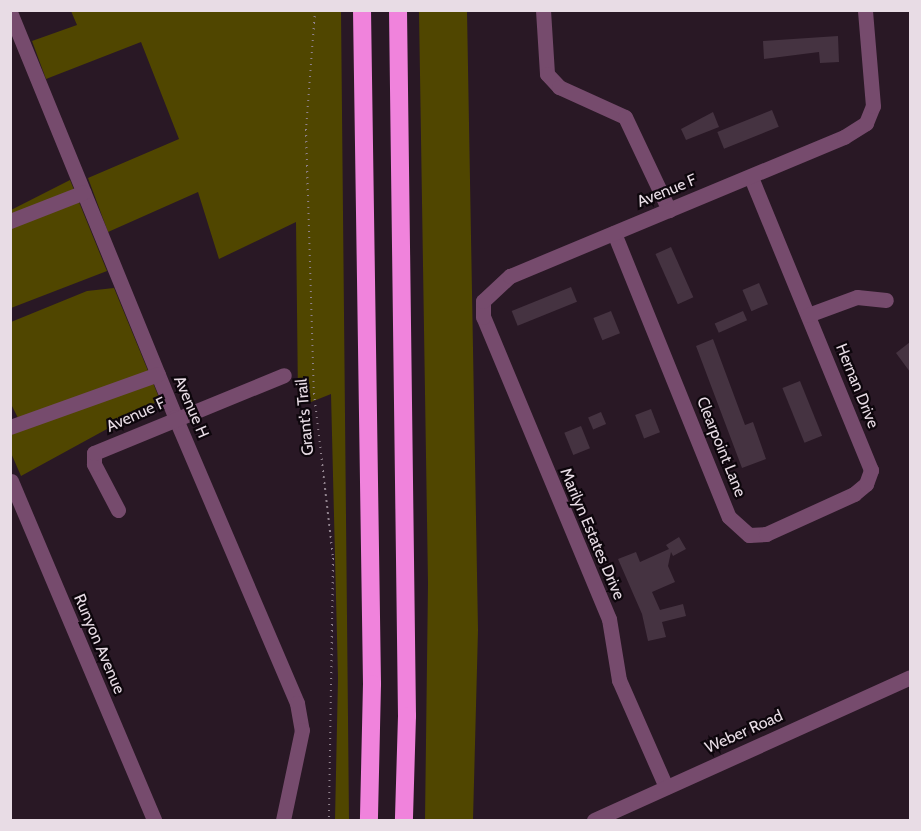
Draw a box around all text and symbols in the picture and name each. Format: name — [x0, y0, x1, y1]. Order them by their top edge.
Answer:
street label: Avenue F — [634, 170, 700, 212]
street label: Hernan Drive — [831, 341, 883, 431]
street label: Avenue H — [169, 373, 213, 441]
street label: Grant's Trail — [292, 378, 318, 456]
street label: Avenue F — [103, 393, 169, 437]
street label: Clearpoint Lane — [692, 394, 750, 500]
street label: Marilyn Estates Drive — [556, 465, 628, 603]
street label: Runyon Avenue — [69, 591, 129, 697]
street label: Weber Road — [702, 706, 786, 758]

